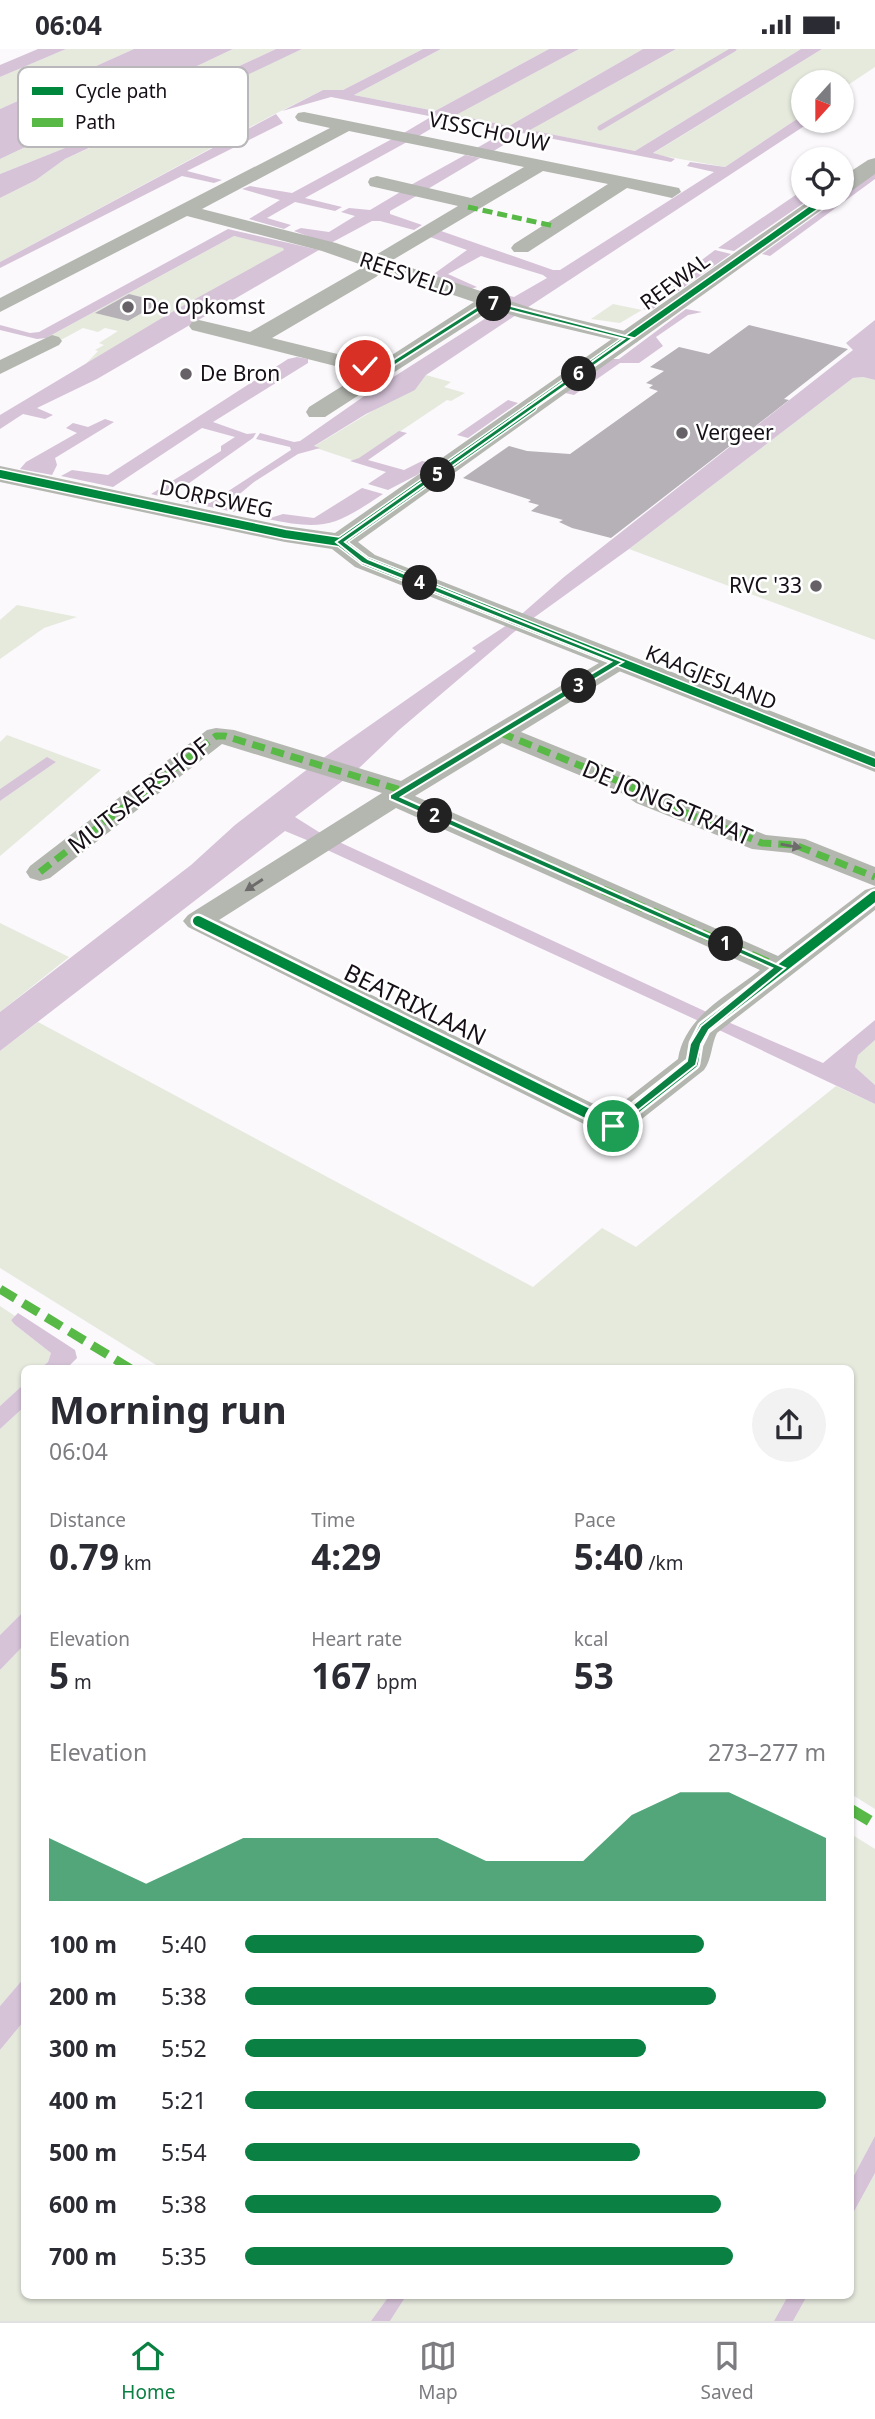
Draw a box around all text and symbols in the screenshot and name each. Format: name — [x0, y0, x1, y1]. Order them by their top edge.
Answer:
text: 06:04 — [35, 7, 102, 43]
legend — [18, 67, 248, 147]
north arrow — [791, 70, 854, 133]
map controls — [791, 70, 854, 210]
text: Cycle path — [75, 78, 167, 104]
street label: VISSCHOUW — [426, 105, 553, 158]
text: Path — [75, 109, 116, 135]
button: locate — [791, 147, 854, 210]
street label: REESVELD — [356, 245, 458, 303]
street label: REEWAL — [634, 246, 715, 316]
pin: 7 — [476, 287, 512, 321]
text: 7 — [488, 290, 499, 316]
place label: De Opkomst — [142, 292, 266, 320]
marker: De Opkomst — [120, 299, 136, 315]
pin — [335, 336, 395, 396]
icon: check — [346, 347, 384, 385]
pin: 6 — [562, 357, 596, 391]
place label: De Bron — [200, 359, 280, 387]
text: 6 — [573, 360, 584, 386]
marker: De Bron — [178, 366, 194, 382]
place label: Vergeer — [696, 418, 774, 446]
marker: Vergeer — [674, 425, 690, 441]
pin: 5 — [420, 457, 456, 493]
text: 5 — [432, 461, 443, 487]
street label: DORPSWEG — [157, 472, 276, 524]
pin: 4 — [402, 565, 438, 601]
text: 4 — [414, 569, 425, 595]
place label: RVC '33 — [729, 571, 802, 599]
marker: RVC '33 — [808, 578, 824, 594]
street label: KAAGJESLAND — [642, 638, 781, 716]
pin: 3 — [562, 669, 596, 703]
text: 3 — [573, 672, 584, 698]
street label: MUTSAERSHOF — [60, 729, 216, 861]
street label: DE JONGSTRAAT — [577, 751, 758, 853]
pin: 2 — [418, 799, 452, 833]
text: 2 — [429, 802, 440, 828]
one-way arrow — [780, 841, 802, 852]
one-way arrow — [244, 879, 263, 892]
pin: 1 — [708, 927, 744, 961]
text: 1 — [720, 930, 731, 956]
street label: BEATRIXLAAN — [339, 955, 492, 1052]
pin — [583, 1096, 643, 1156]
icon: arrive — [594, 1107, 632, 1145]
text: Morning run — [49, 1383, 287, 1435]
button: share — [752, 1388, 826, 1462]
text: 06:04 — [49, 1435, 108, 1467]
text: Distance — [49, 1507, 126, 1533]
text: Time — [311, 1507, 355, 1533]
text: Pace — [574, 1507, 616, 1533]
text: 0.79 — [49, 1533, 119, 1580]
text: 4:29 — [311, 1533, 381, 1580]
text: 5:40 — [574, 1533, 644, 1580]
text: km — [119, 1550, 152, 1576]
text: /km — [644, 1550, 683, 1576]
text: Elevation — [49, 1626, 130, 1652]
text: Heart rate — [311, 1626, 402, 1652]
text: kcal — [574, 1626, 608, 1652]
text: 5 — [49, 1652, 69, 1699]
text: 167 — [311, 1652, 371, 1699]
text: 53 — [574, 1652, 614, 1699]
text: m — [69, 1669, 92, 1695]
text: bpm — [371, 1669, 417, 1695]
text: Elevation — [49, 1736, 147, 1768]
text: 273–277 m — [708, 1736, 826, 1768]
text: 100 m — [49, 1928, 117, 1960]
text: 5:40 — [161, 1928, 207, 1960]
text: 200 m — [49, 1980, 117, 2012]
text: 5:38 — [161, 1980, 207, 2012]
text: 300 m — [49, 2032, 117, 2064]
text: 5:52 — [161, 2032, 207, 2064]
text: 400 m — [49, 2084, 117, 2116]
text: 5:21 — [161, 2084, 207, 2116]
text: 500 m — [49, 2136, 117, 2168]
text: 5:54 — [161, 2136, 207, 2168]
text: 600 m — [49, 2188, 117, 2220]
text: 5:38 — [161, 2188, 207, 2220]
text: 700 m — [49, 2240, 117, 2272]
text: 5:35 — [161, 2240, 207, 2272]
tab: Home — [121, 2337, 175, 2405]
tab: Map — [418, 2337, 458, 2405]
tab: Saved — [700, 2337, 754, 2405]

